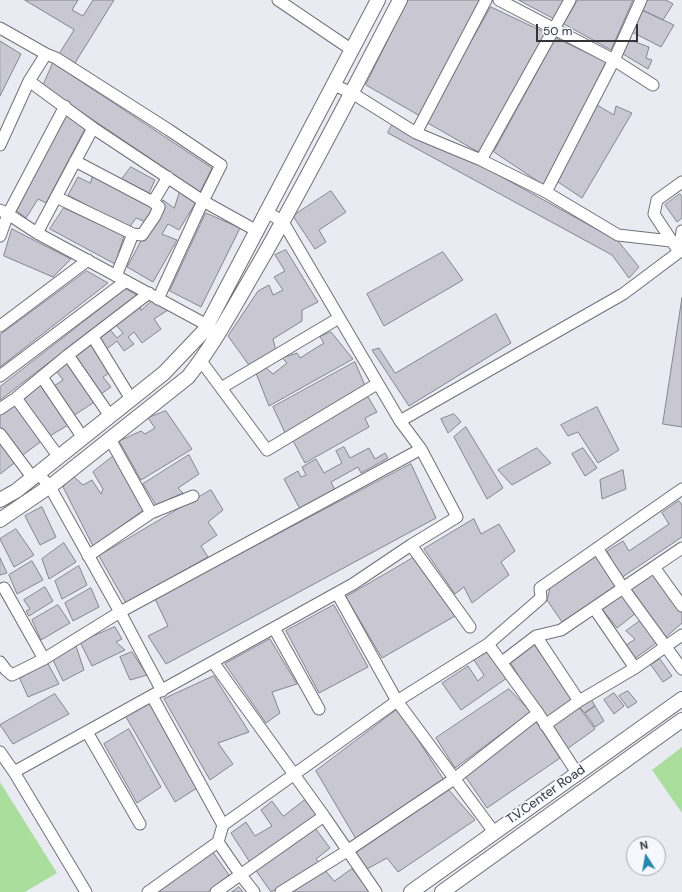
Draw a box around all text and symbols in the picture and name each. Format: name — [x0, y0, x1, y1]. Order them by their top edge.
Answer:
scale bar — [538, 16, 640, 42]
text: 50 m — [543, 23, 572, 39]
street label: T.V.Center Road — [504, 762, 588, 828]
north arrow — [626, 836, 666, 876]
text: N — [639, 838, 649, 853]

